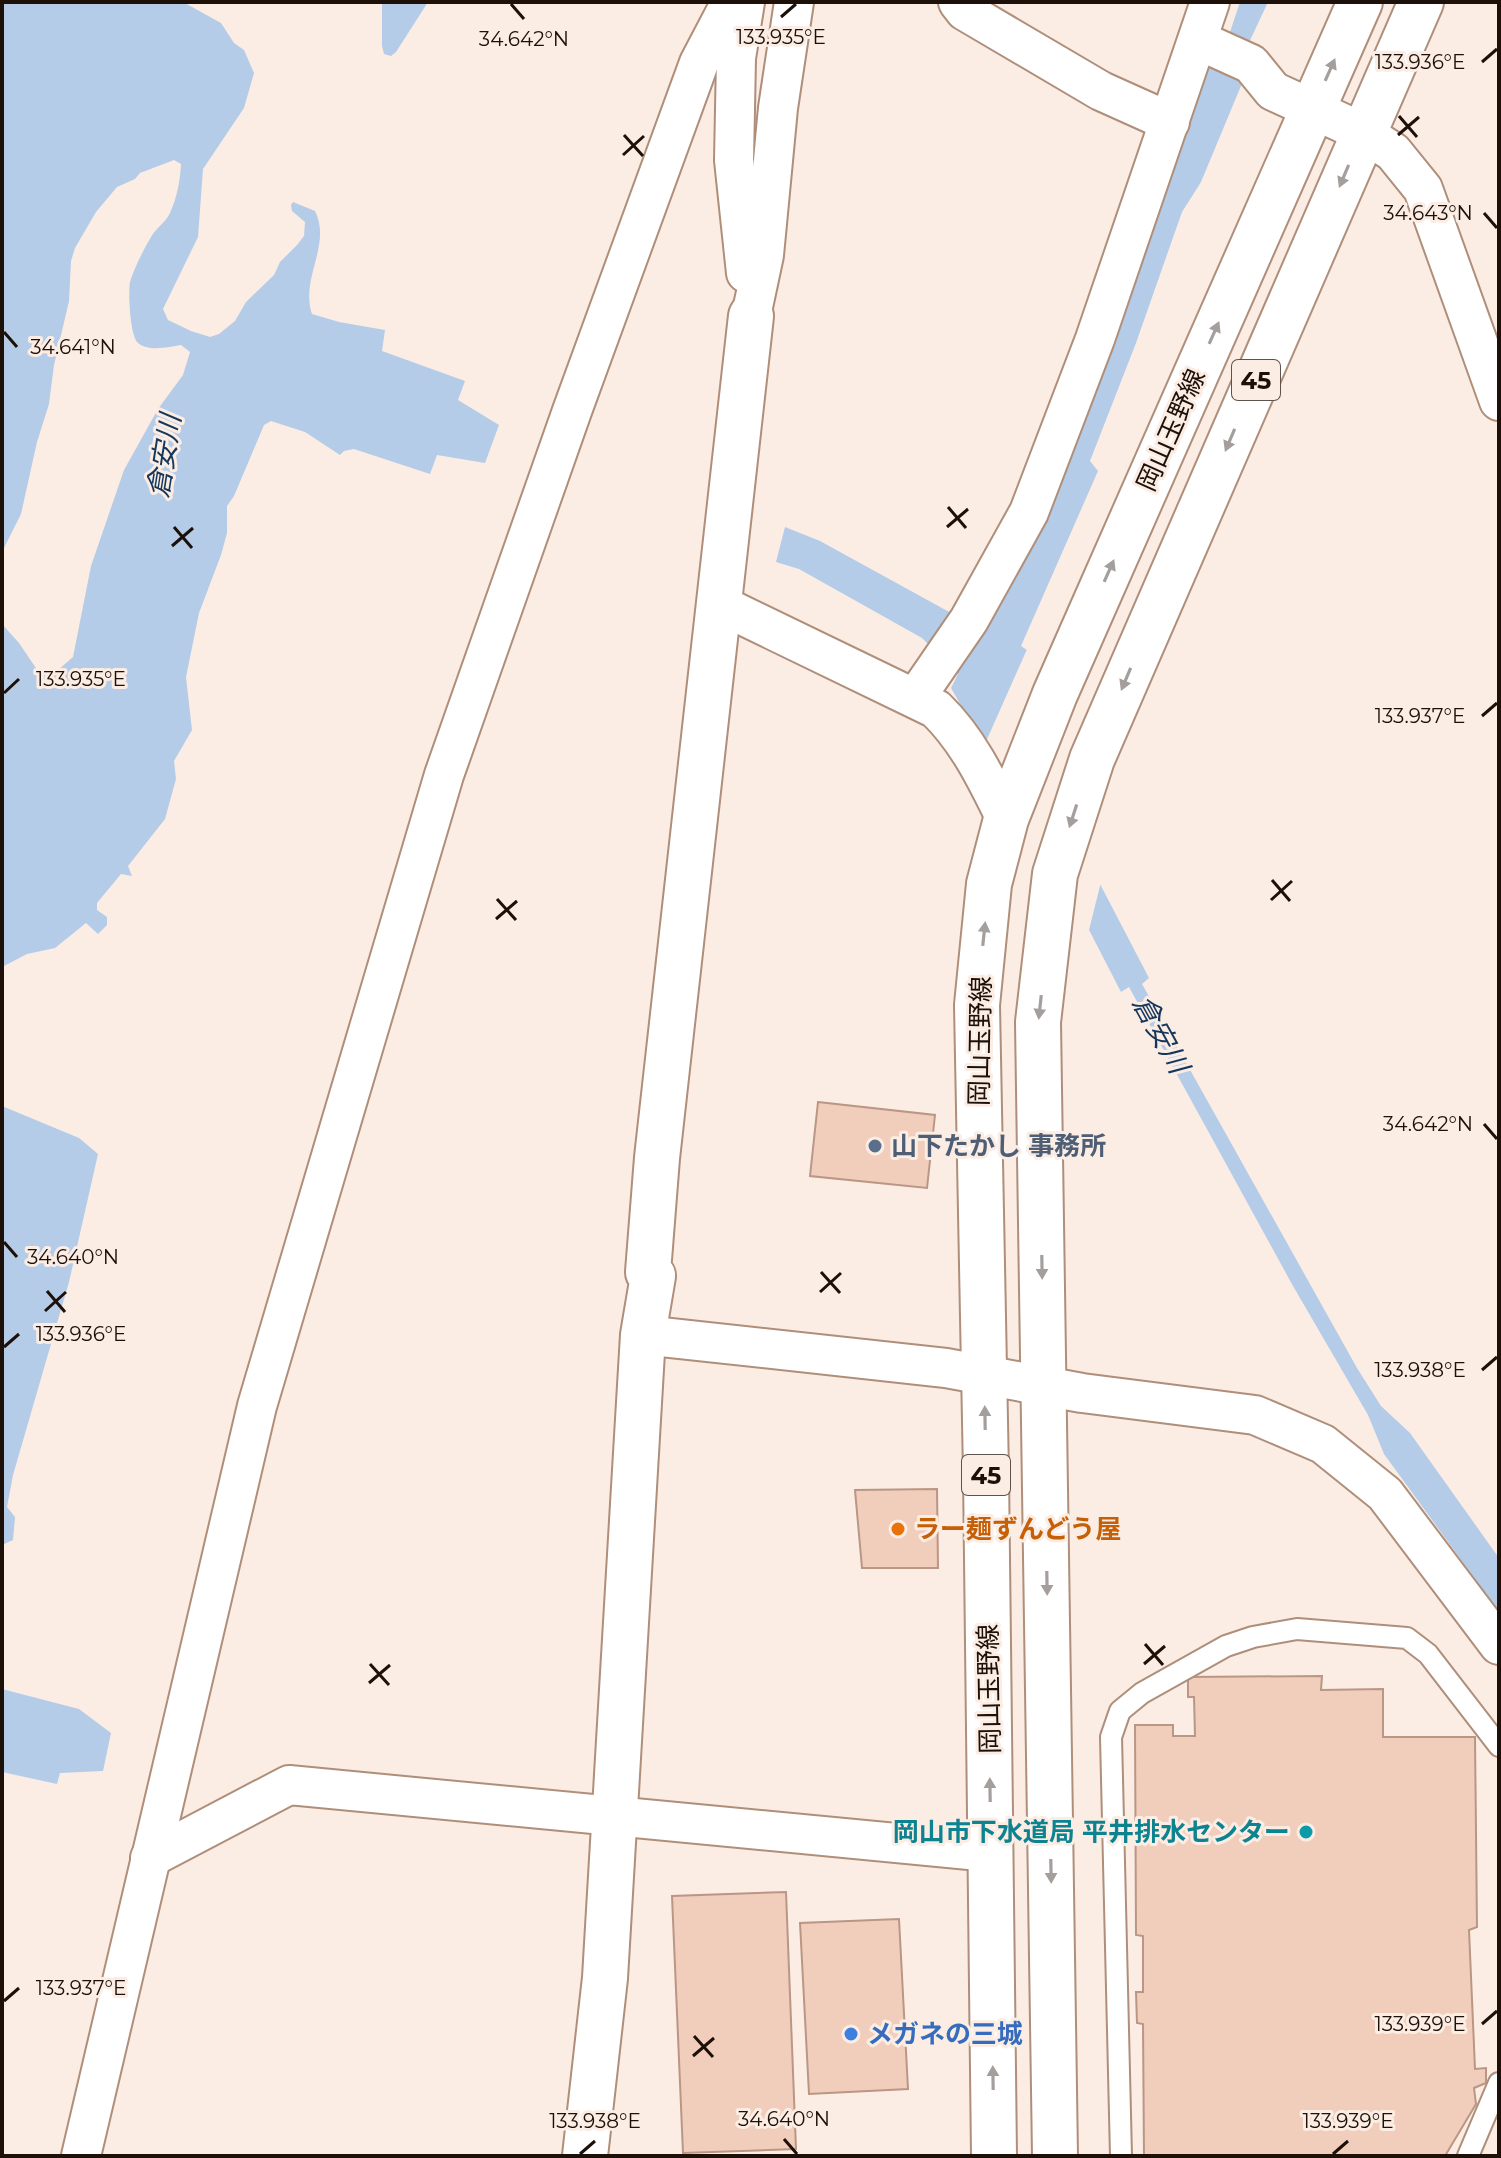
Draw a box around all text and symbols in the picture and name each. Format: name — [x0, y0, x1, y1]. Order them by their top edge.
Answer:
text: 133.935°E — [736, 25, 826, 49]
text: 34.642°N — [479, 27, 569, 51]
text: 133.936°E — [1375, 50, 1465, 74]
one-way arrow — [1323, 58, 1336, 81]
one-way arrow — [1338, 164, 1351, 188]
text: 34.643°N — [1383, 201, 1473, 225]
one-way arrow — [1207, 321, 1220, 345]
text: 34.641°N — [30, 335, 116, 359]
road number: 45 — [1232, 360, 1280, 400]
street label: 岡山玉野線 — [1130, 364, 1212, 496]
water label: 倉安川 — [141, 409, 188, 500]
one-way arrow — [1223, 428, 1237, 452]
one-way arrow — [1102, 559, 1115, 583]
text: 133.935°E — [36, 667, 126, 691]
one-way arrow — [1120, 667, 1133, 690]
text: 133.937°E — [1375, 704, 1465, 728]
one-way arrow — [1067, 805, 1079, 829]
one-way arrow — [977, 922, 990, 947]
street label: 岡山玉野線 — [963, 976, 997, 1106]
water label: 倉安川 — [1126, 989, 1198, 1082]
one-way arrow — [1033, 995, 1046, 1020]
text: 34.642°N — [1383, 1112, 1473, 1136]
place label: 山下たかし 事務所 — [891, 1130, 1106, 1162]
marker: 山下たかし 事務所 — [866, 1137, 884, 1155]
text: 34.640°N — [27, 1245, 119, 1269]
one-way arrow — [1036, 1255, 1049, 1280]
text: 133.936°E — [36, 1322, 126, 1346]
text: 133.938°E — [1374, 1358, 1466, 1382]
one-way arrow — [979, 1405, 991, 1430]
road number: 45 — [962, 1455, 1010, 1495]
place label: ラー麺ずんどう屋 — [914, 1513, 1121, 1545]
marker: ラー麺ずんどう屋 — [889, 1520, 907, 1538]
one-way arrow — [1041, 1571, 1053, 1596]
street label: 岡山玉野線 — [972, 1624, 1006, 1754]
one-way arrow — [984, 1777, 996, 1802]
place label: 岡山市下水道局 平井排水センター — [893, 1816, 1290, 1848]
marker: 岡山市下水道局 平井排水センター — [1297, 1823, 1315, 1841]
one-way arrow — [1045, 1859, 1057, 1884]
text: 133.937°E — [36, 1976, 126, 2000]
text: 133.939°E — [1374, 2012, 1466, 2036]
place label: メガネの三城 — [867, 2018, 1023, 2050]
marker: メガネの三城 — [842, 2025, 860, 2043]
one-way arrow — [987, 2065, 999, 2090]
text: 34.640°N — [738, 2107, 830, 2131]
text: 133.938°E — [549, 2109, 641, 2133]
text: 133.939°E — [1302, 2109, 1394, 2133]

